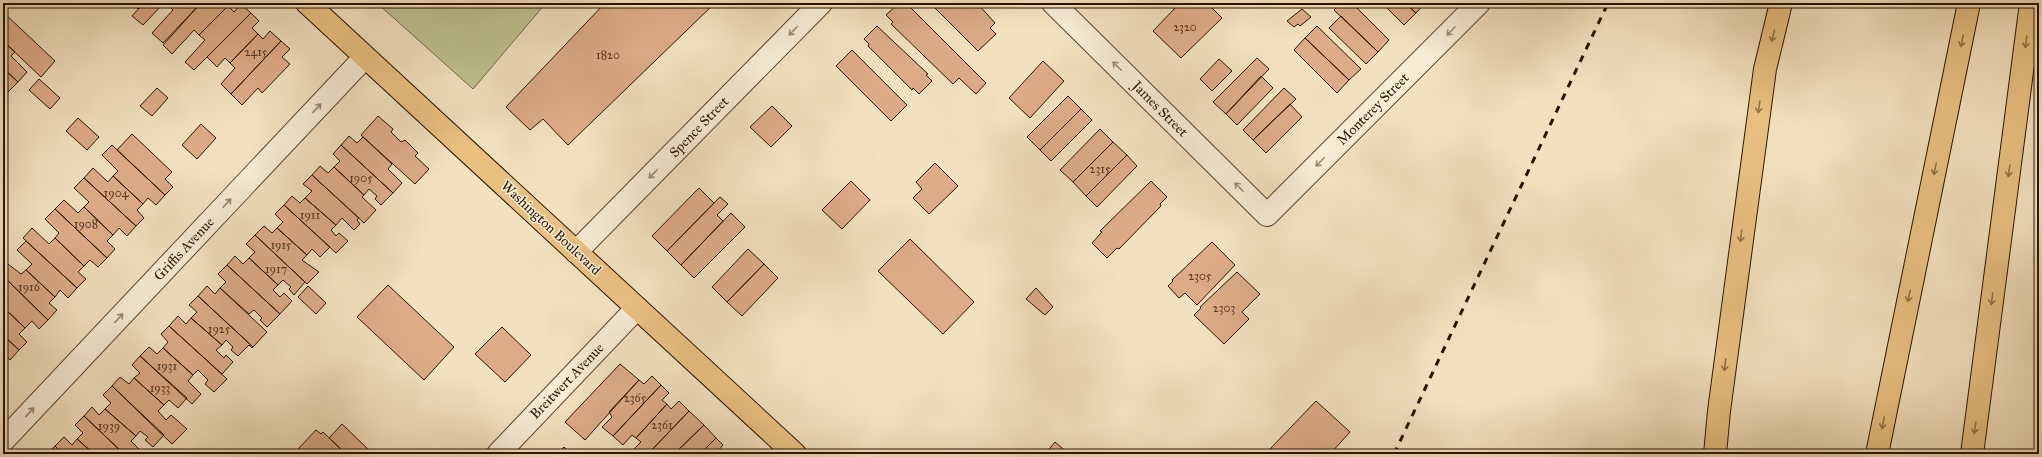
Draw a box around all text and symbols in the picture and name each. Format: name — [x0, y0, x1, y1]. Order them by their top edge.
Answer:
house number: 2320 — [1173, 20, 1197, 34]
one-way arrow — [788, 26, 798, 36]
one-way arrow — [1446, 26, 1456, 35]
one-way arrow — [1769, 29, 1776, 42]
one-way arrow — [1957, 34, 1965, 47]
one-way arrow — [2022, 35, 2030, 48]
house number: 2415 — [245, 45, 268, 59]
house number: 1820 — [596, 48, 620, 62]
one-way arrow — [1112, 61, 1122, 71]
street label: Monterey Street — [1333, 69, 1413, 149]
street label: James Street — [1127, 76, 1191, 141]
street label: Spence Street — [666, 93, 732, 161]
one-way arrow — [1755, 100, 1763, 113]
one-way arrow — [312, 103, 321, 113]
one-way arrow — [1315, 157, 1325, 167]
house number: 2315 — [1090, 162, 1111, 176]
one-way arrow — [1931, 162, 1939, 175]
one-way arrow — [2005, 164, 2013, 177]
one-way arrow — [648, 169, 658, 179]
house number: 1905 — [349, 171, 373, 185]
street label: Washington Boulevard — [498, 177, 604, 279]
one-way arrow — [1234, 182, 1244, 192]
house number: 1904 — [104, 186, 129, 200]
one-way arrow — [222, 198, 232, 208]
house number: 1911 — [300, 208, 321, 222]
street label: Griffis Avenue — [150, 214, 218, 284]
house number: 1908 — [74, 217, 98, 231]
one-way arrow — [1737, 229, 1745, 242]
house number: 1915 — [270, 238, 292, 252]
house number: 1917 — [265, 262, 287, 276]
house number: 2305 — [1188, 269, 1212, 283]
house number: 1916 — [18, 280, 41, 294]
one-way arrow — [1905, 289, 1913, 302]
one-way arrow — [1988, 292, 1996, 305]
house number: 2303 — [1213, 301, 1235, 315]
one-way arrow — [114, 313, 124, 323]
house number: 1925 — [208, 322, 231, 336]
street label: Breitwert Avenue — [526, 339, 608, 423]
one-way arrow — [1721, 358, 1728, 371]
house number: 1931 — [157, 359, 178, 373]
house number: 1933 — [150, 381, 171, 395]
house number: 2365 — [624, 391, 647, 405]
one-way arrow — [25, 407, 35, 417]
one-way arrow — [1879, 416, 1887, 429]
house number: 2361 — [651, 418, 673, 432]
house number: 1939 — [98, 419, 120, 433]
one-way arrow — [1971, 421, 1979, 434]

